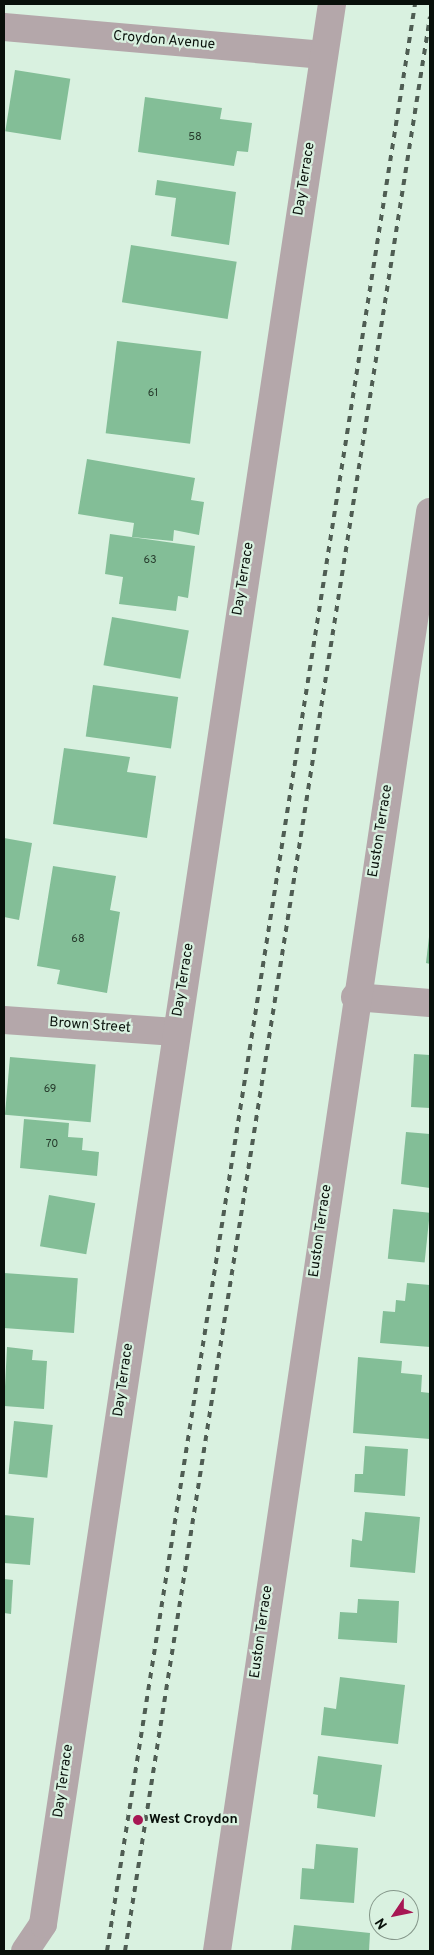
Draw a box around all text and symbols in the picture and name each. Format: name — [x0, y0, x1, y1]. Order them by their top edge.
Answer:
street label: Croydon Avenue — [112, 28, 216, 54]
house number: 58 — [188, 130, 202, 144]
street label: Day Terrace — [291, 141, 319, 217]
house number: 61 — [148, 386, 158, 400]
street label: Day Terrace — [230, 541, 258, 617]
house number: 63 — [143, 553, 157, 567]
street label: Euston Terrace — [365, 783, 397, 879]
house number: 68 — [71, 932, 85, 946]
street label: Day Terrace — [170, 942, 198, 1018]
street label: Brown Street — [49, 1015, 131, 1037]
house number: 69 — [44, 1082, 56, 1096]
house number: 70 — [46, 1137, 58, 1151]
street label: Euston Terrace — [306, 1183, 336, 1279]
street label: Day Terrace — [110, 1342, 138, 1418]
street label: Euston Terrace — [247, 1584, 277, 1680]
street label: Day Terrace — [50, 1743, 78, 1819]
place label: West Croydon — [149, 1812, 238, 1828]
marker: West Croydon — [131, 1813, 145, 1827]
north arrow — [369, 1890, 419, 1940]
text: N — [372, 1914, 392, 1932]

